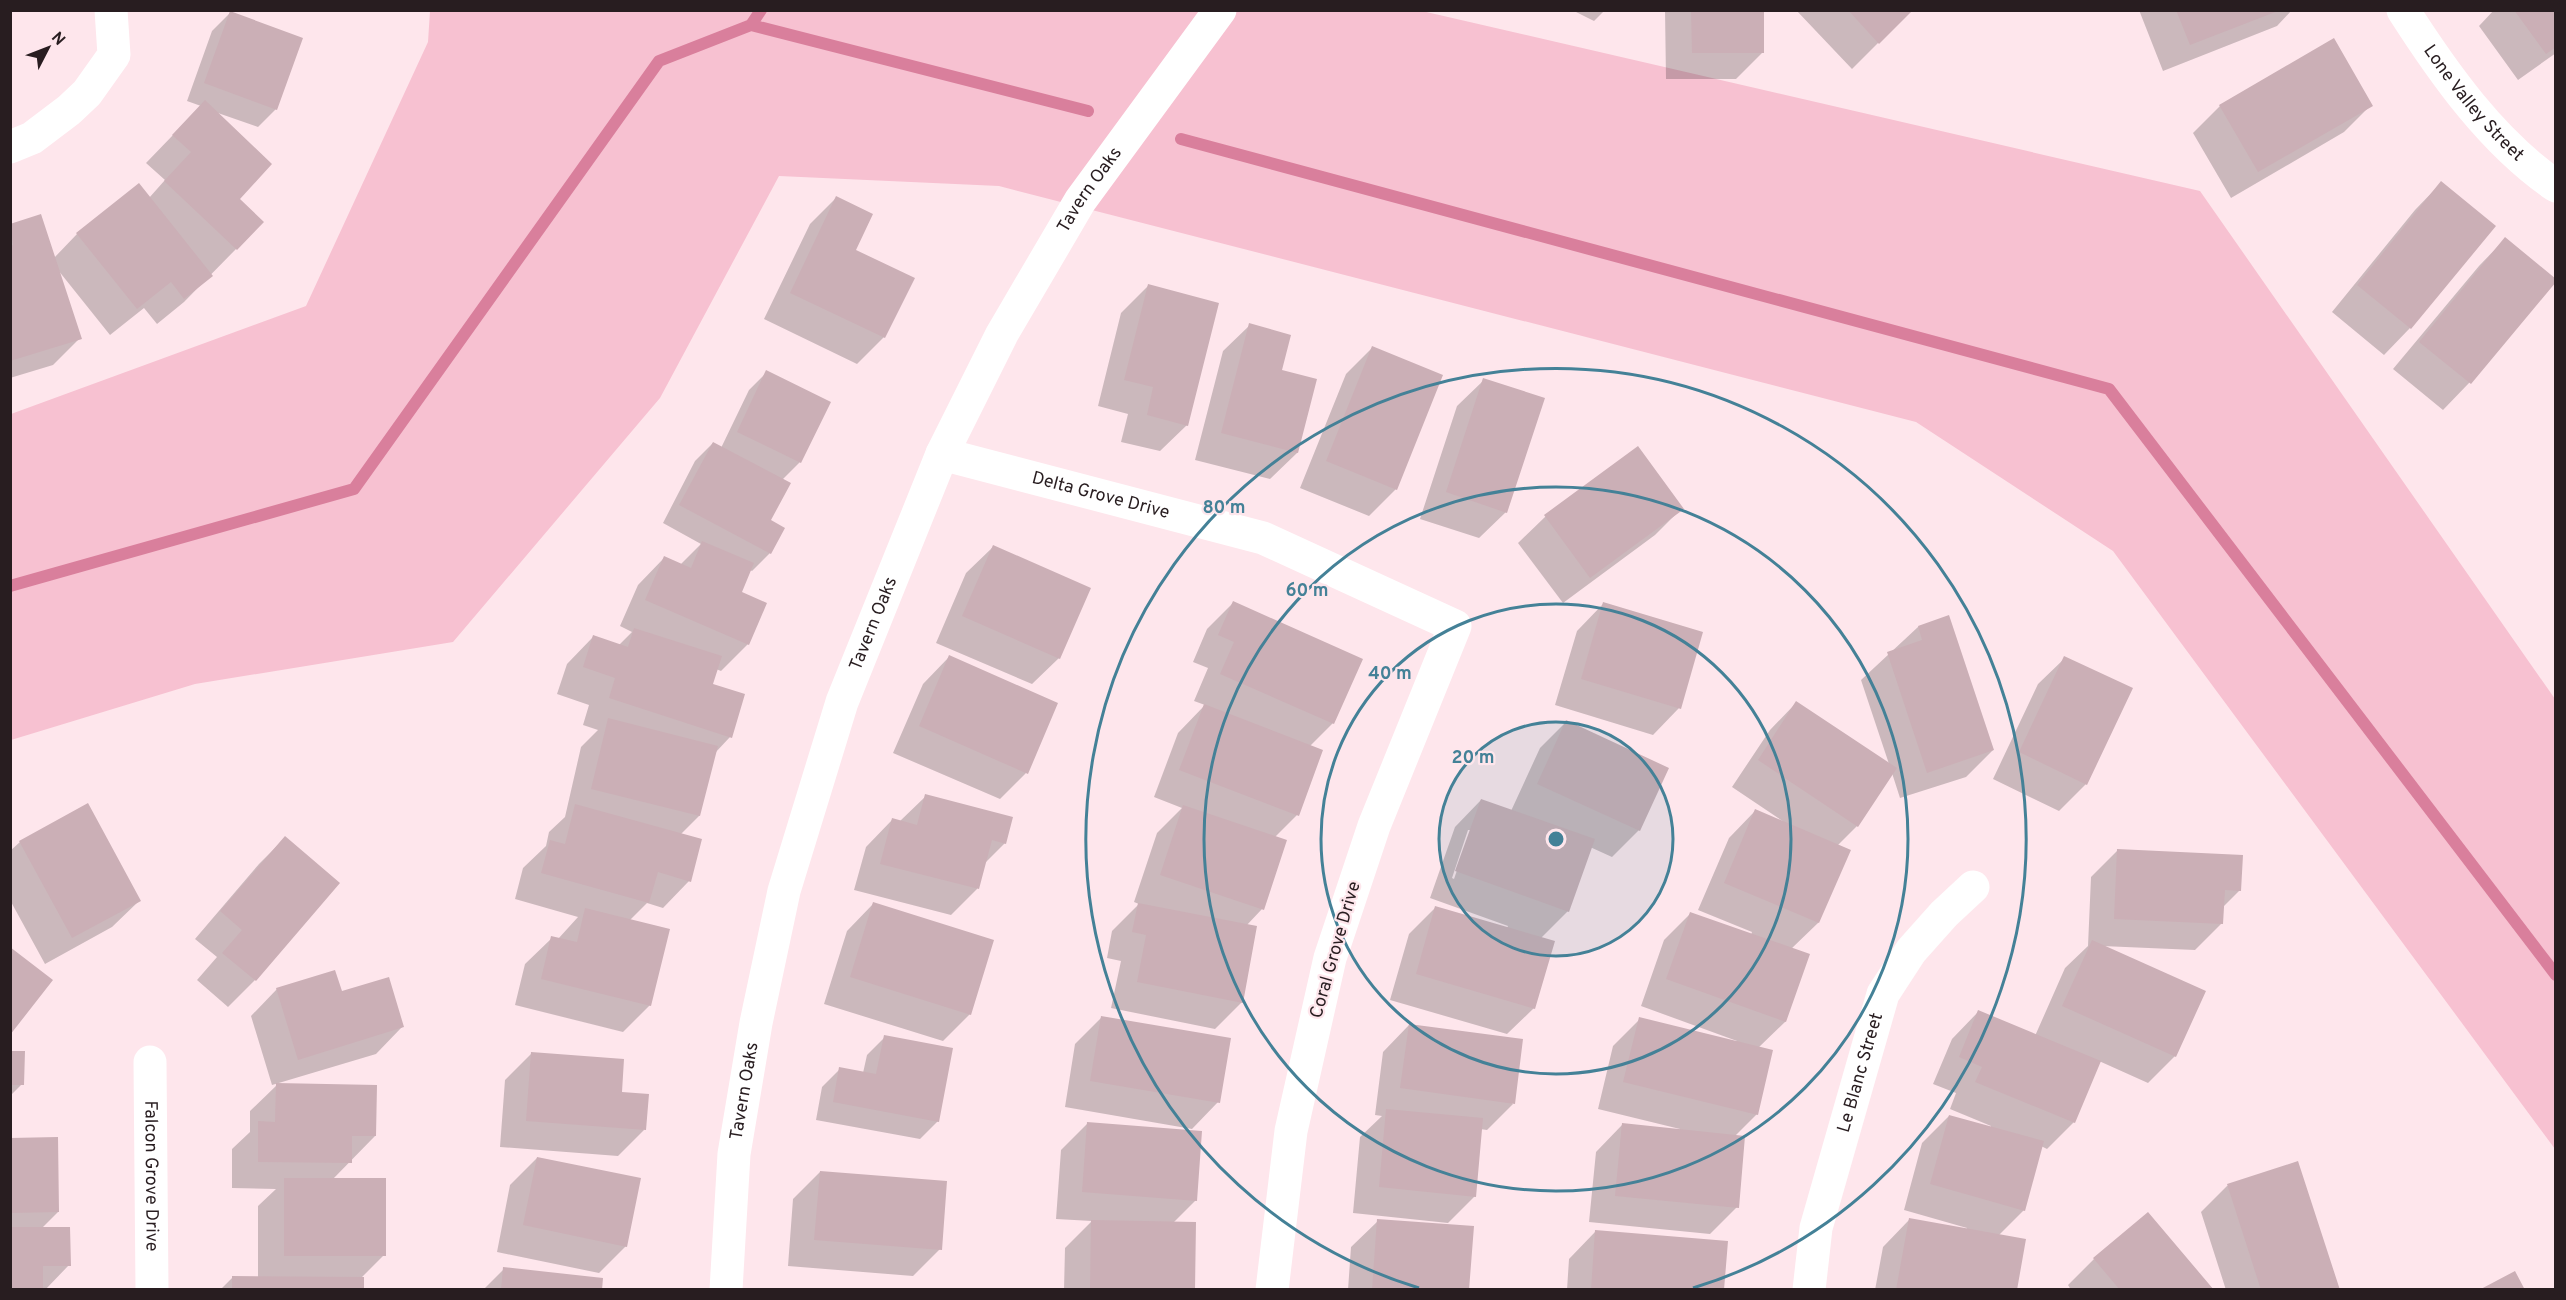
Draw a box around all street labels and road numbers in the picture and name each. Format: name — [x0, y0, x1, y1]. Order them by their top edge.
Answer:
street label: Lone Valley Street — [2418, 40, 2529, 167]
street label: Tavern Oaks — [1052, 143, 1127, 237]
street label: Delta Grove Drive — [1029, 466, 1172, 525]
street label: Tavern Oaks — [844, 574, 903, 674]
street label: Coral Grove Drive — [1305, 879, 1367, 1021]
street label: Le Blanc Street — [1832, 1010, 1889, 1135]
street label: Tavern Oaks — [725, 1040, 764, 1142]
street label: Falcon Grove Drive — [139, 1100, 163, 1252]

